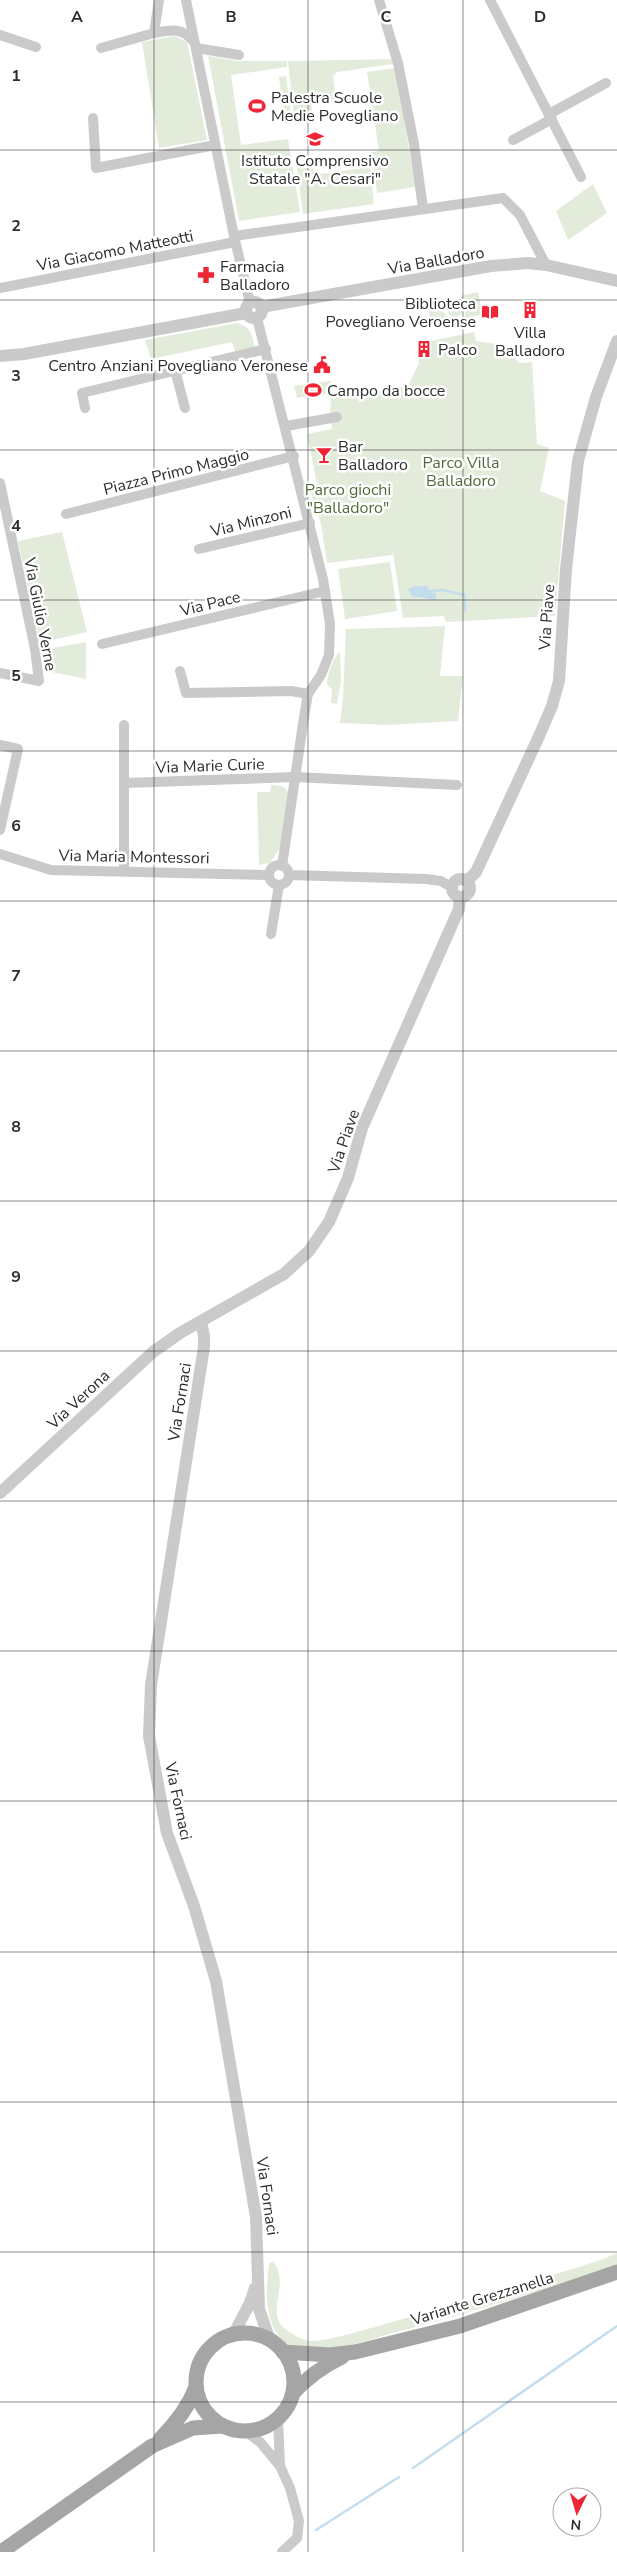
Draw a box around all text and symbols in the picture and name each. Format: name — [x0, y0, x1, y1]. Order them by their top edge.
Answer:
text: A — [71, 6, 83, 28]
text: B — [225, 6, 237, 28]
text: C — [381, 6, 392, 28]
text: D — [534, 6, 546, 28]
text: 1 — [11, 65, 21, 87]
place label: Palestra Scuole Medie Povegliano — [271, 87, 398, 127]
sports icon: Palestra Scuole Medie Povegliano — [247, 96, 267, 116]
school or university icon: Istituto Comprensivo Statale "A. Cesari" — [305, 129, 325, 149]
place label: Istituto Comprensivo Statale "A. Cesari" — [241, 150, 389, 190]
text: 2 — [11, 215, 21, 237]
street label: Via Giacomo Matteotti — [34, 225, 195, 277]
street label: Via Balladoro — [385, 242, 486, 280]
place label: Farmacia Balladoro — [220, 256, 290, 296]
pharmacy icon: Farmacia Balladoro — [196, 265, 216, 285]
place label: Biblioteca Povegliano Veroense — [325, 293, 476, 333]
building icon: Villa Balladoro — [520, 300, 540, 320]
library icon: Biblioteca Povegliano Veroense — [480, 302, 500, 322]
place label: Villa Balladoro — [495, 322, 565, 362]
building icon: Palco — [414, 339, 434, 359]
place label: Palco — [438, 339, 477, 361]
place label: Centro Anziani Povegliano Veronese — [48, 355, 308, 377]
public building icon: Centro Anziani Povegliano Veronese — [312, 355, 332, 375]
text: 3 — [11, 365, 21, 387]
sports icon: Campo da bocce — [303, 380, 323, 400]
place label: Campo da bocce — [327, 380, 445, 402]
place label: Bar Balladoro — [338, 436, 408, 476]
street label: Piazza Primo Maggio — [101, 443, 251, 501]
bar icon: Bar Balladoro — [314, 445, 334, 465]
park label: Parco Villa Balladoro — [423, 452, 499, 492]
park label: Parco giochi "Balladoro" — [305, 479, 391, 519]
street label: Via Minzoni — [207, 501, 294, 543]
text: 4 — [11, 515, 21, 537]
street label: Via Giulio Verne — [18, 555, 62, 673]
street label: Via Piave — [534, 583, 560, 652]
street label: Via Pace — [177, 586, 243, 622]
text: 5 — [11, 665, 21, 687]
street label: Via Marie Curie — [154, 753, 265, 779]
text: 6 — [11, 815, 21, 837]
street label: Via Maria Montessori — [57, 845, 210, 869]
text: 7 — [11, 965, 21, 987]
street label: Via Piave — [322, 1106, 365, 1177]
text: 8 — [11, 1116, 21, 1138]
text: 9 — [11, 1266, 21, 1288]
street label: Via Fornaci — [163, 1361, 197, 1444]
street label: Via Verona — [42, 1365, 115, 1435]
street label: Via Fornaci — [159, 1759, 197, 1842]
street label: Via Fornaci — [250, 2154, 283, 2237]
street label: Variante Grezzanella — [407, 2267, 556, 2331]
north arrow — [552, 2487, 602, 2537]
text: N — [570, 2515, 582, 2534]

